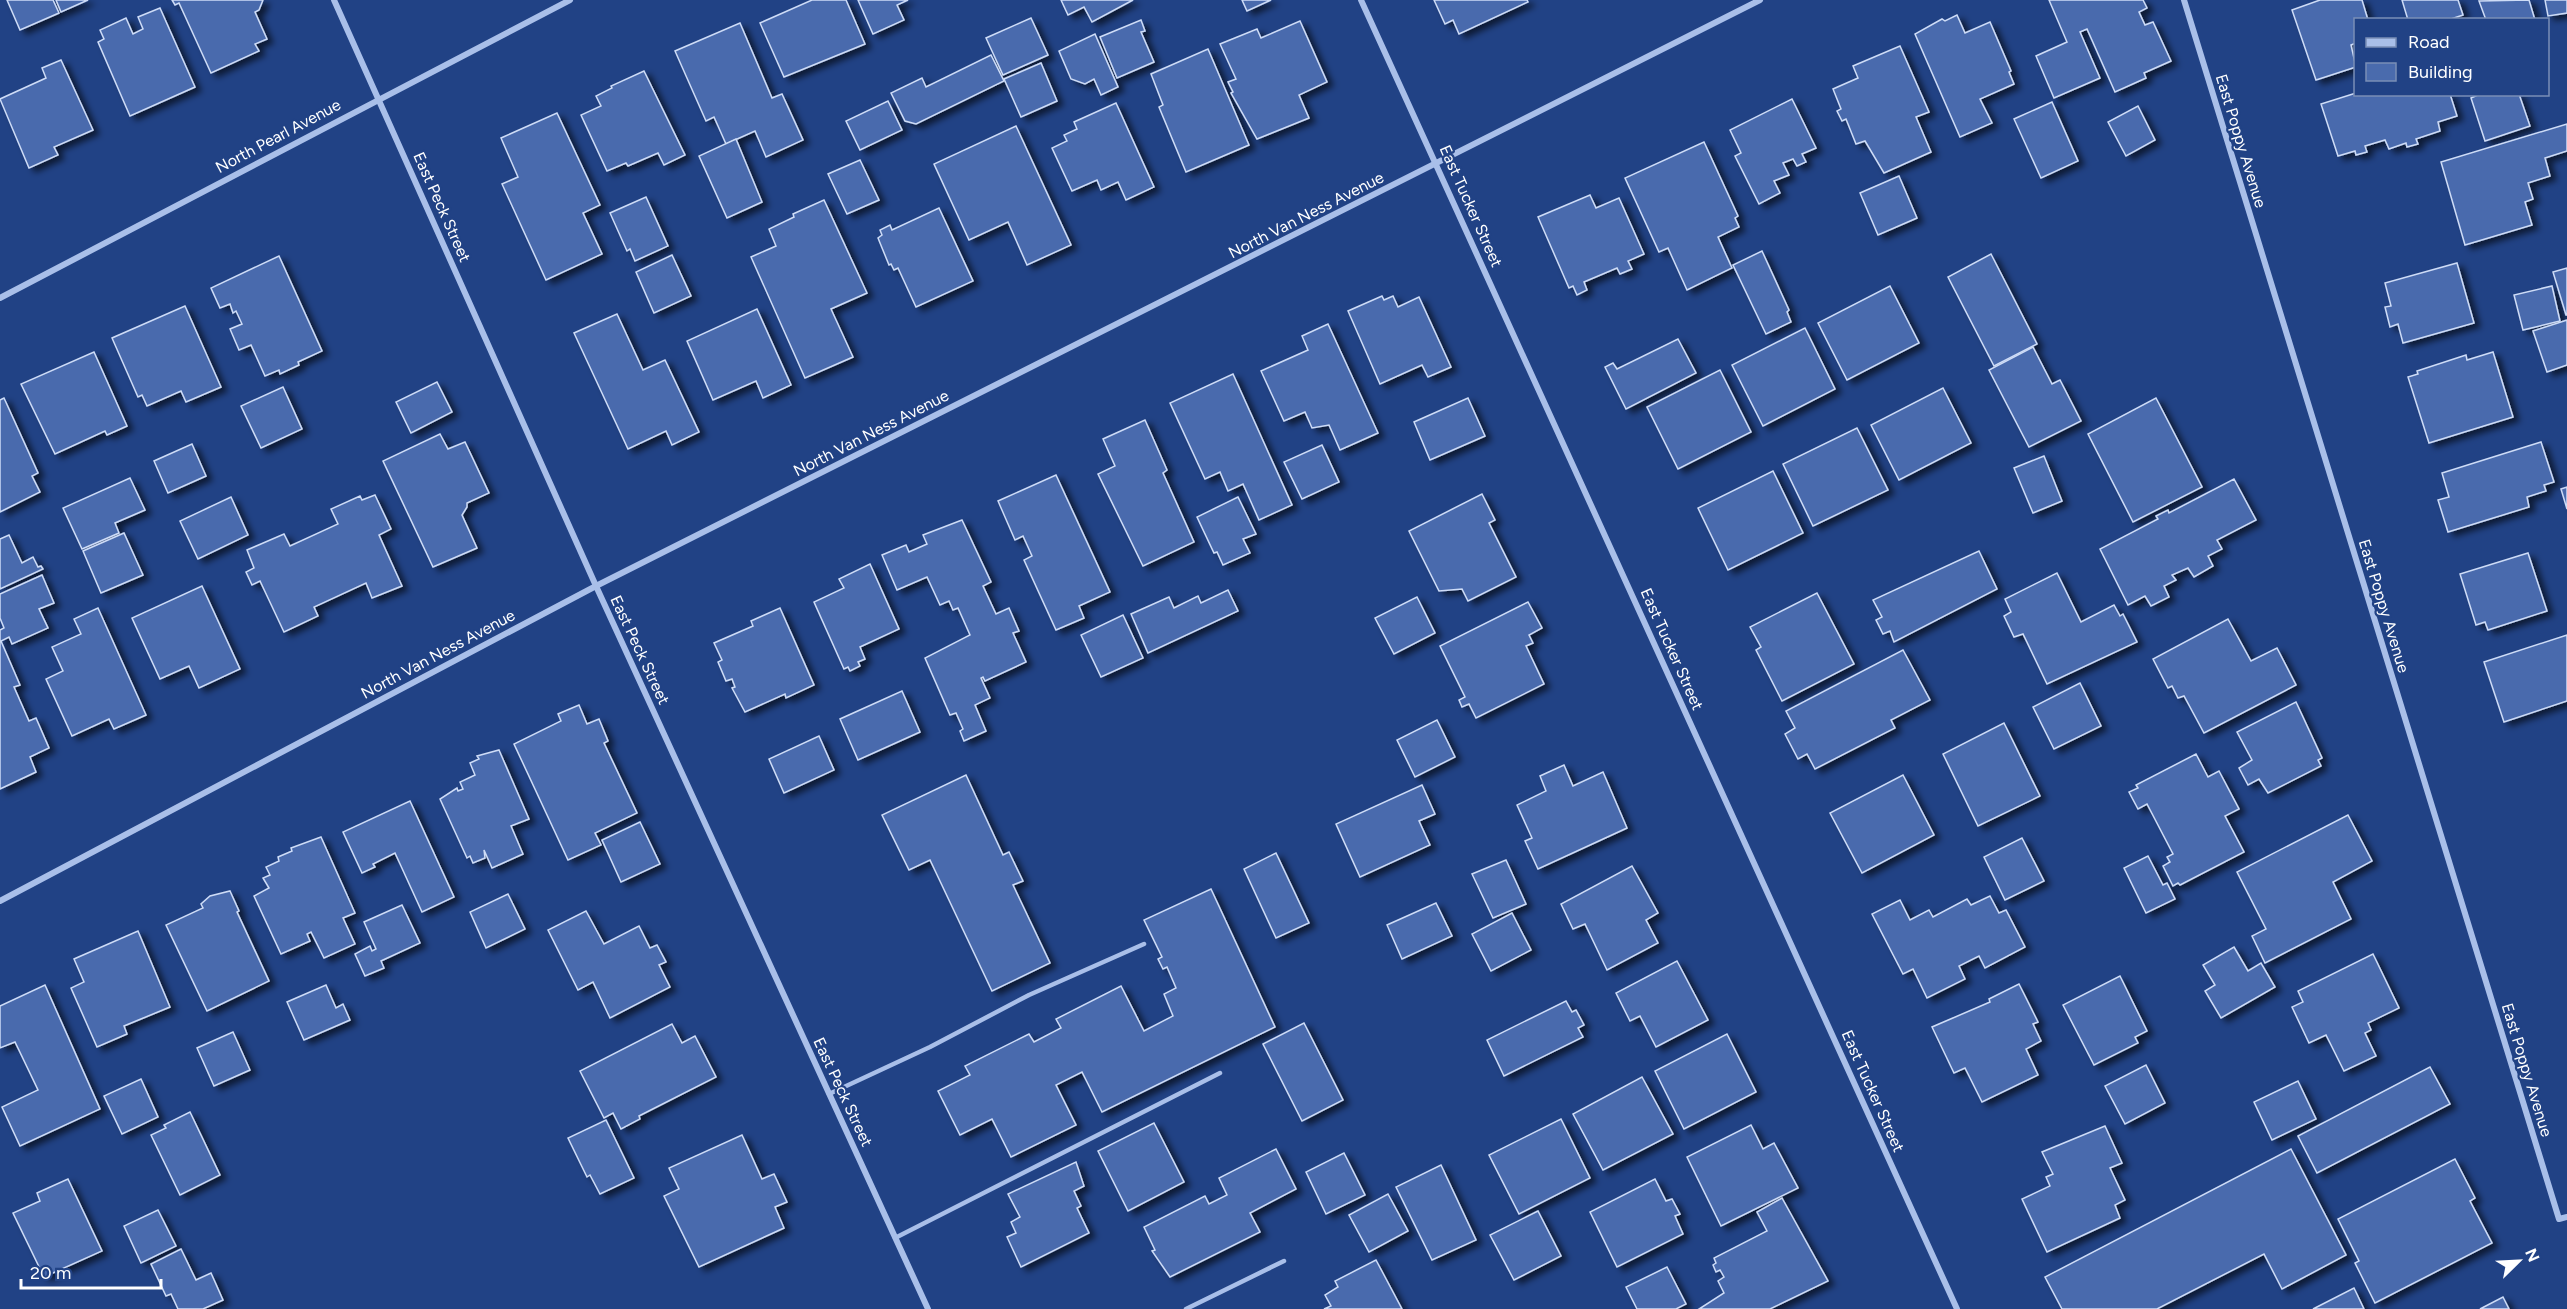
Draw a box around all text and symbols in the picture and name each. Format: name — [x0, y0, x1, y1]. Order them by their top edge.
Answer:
legend — [2354, 18, 2549, 96]
text: Road — [2408, 31, 2449, 53]
text: Building — [2408, 61, 2473, 83]
street label: East Poppy Avenue — [2212, 72, 2270, 210]
street label: North Pearl Avenue — [212, 95, 344, 177]
street label: East Tucker Street — [1436, 142, 1506, 270]
street label: East Peck Street — [409, 149, 475, 265]
street label: North Van Ness Avenue — [1225, 167, 1387, 262]
street label: North Van Ness Avenue — [790, 385, 952, 480]
street label: East Poppy Avenue — [2355, 537, 2413, 675]
street label: East Tucker Street — [1637, 585, 1707, 713]
street label: East Peck Street — [606, 592, 674, 708]
street label: North Van Ness Avenue — [358, 605, 518, 703]
street label: East Poppy Avenue — [2498, 1001, 2556, 1139]
street label: East Tucker Street — [1838, 1027, 1908, 1155]
street label: East Peck Street — [809, 1034, 877, 1150]
north arrow — [2489, 1231, 2549, 1291]
text: N — [2521, 1246, 2543, 1265]
scale bar — [21, 1252, 160, 1290]
text: 20 m — [30, 1262, 71, 1284]

